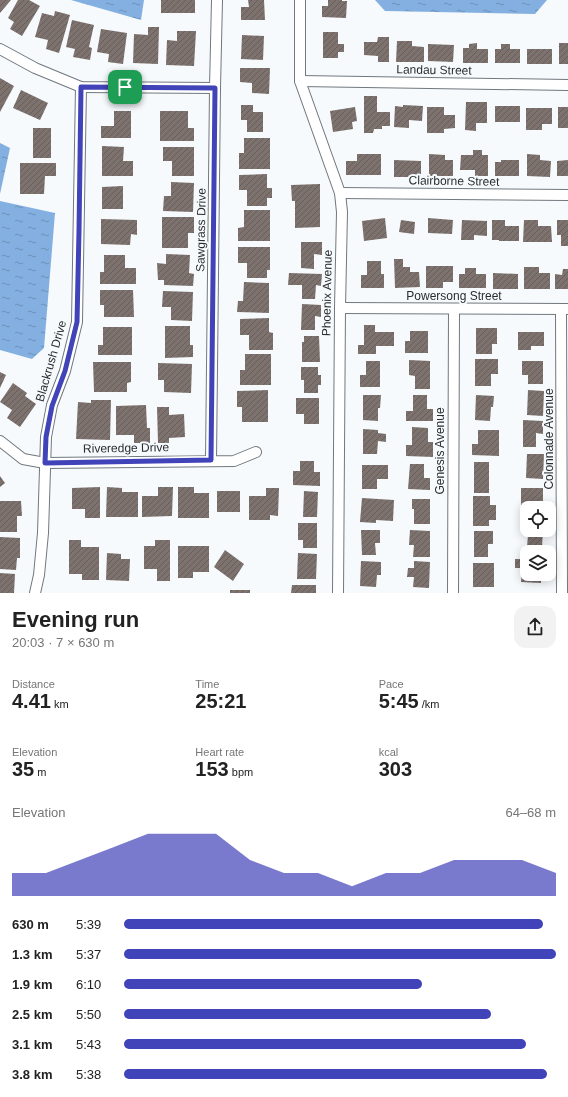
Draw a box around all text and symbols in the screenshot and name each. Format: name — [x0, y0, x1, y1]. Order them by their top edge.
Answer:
street label: Landau Street — [396, 62, 472, 78]
pin — [108, 70, 142, 104]
icon: arrive — [114, 76, 136, 98]
street label: Clairborne Street — [409, 173, 500, 189]
street label: Sawgrass Drive — [193, 188, 209, 272]
street label: Phoenix Avenue — [319, 249, 335, 336]
street label: Powersong Street — [406, 289, 502, 303]
street label: Blackrush Drive — [33, 318, 69, 403]
street label: Colonnade Avenue — [542, 388, 556, 490]
street label: Genesis Avenue — [433, 407, 447, 495]
street label: Riveredge Drive — [83, 440, 169, 456]
map controls — [520, 501, 556, 581]
button: locate — [520, 501, 556, 537]
button: layers — [520, 545, 556, 581]
button: share — [514, 606, 556, 648]
text: Evening run — [12, 607, 139, 632]
text: 20:03 · 7 × 630 m — [12, 635, 114, 650]
text: Distance — [12, 678, 55, 690]
text: Time — [195, 678, 219, 690]
text: Pace — [379, 678, 404, 690]
text: 4.41 — [12, 690, 51, 712]
text: 25:21 — [195, 690, 246, 712]
text: 5:45 — [379, 690, 419, 712]
text: km — [51, 698, 69, 710]
text: /km — [419, 698, 439, 710]
text: Elevation — [12, 746, 57, 758]
text: Heart rate — [195, 746, 244, 758]
text: kcal — [379, 746, 398, 758]
text: 35 — [12, 758, 34, 780]
text: 153 — [195, 758, 229, 780]
text: 303 — [379, 758, 412, 780]
text: m — [34, 766, 46, 778]
text: bpm — [229, 766, 253, 778]
text: Elevation — [12, 805, 65, 820]
text: 64–68 m — [505, 805, 556, 820]
text: 630 m — [12, 917, 49, 932]
text: 5:39 — [76, 917, 101, 932]
text: 1.3 km — [12, 947, 52, 962]
text: 5:37 — [76, 947, 101, 962]
text: 1.9 km — [12, 977, 52, 992]
text: 6:10 — [76, 977, 101, 992]
text: 2.5 km — [12, 1007, 52, 1022]
text: 5:50 — [76, 1007, 101, 1022]
text: 3.1 km — [12, 1037, 52, 1052]
text: 5:43 — [76, 1037, 101, 1052]
text: 3.8 km — [12, 1067, 52, 1082]
text: 5:38 — [76, 1067, 101, 1082]

